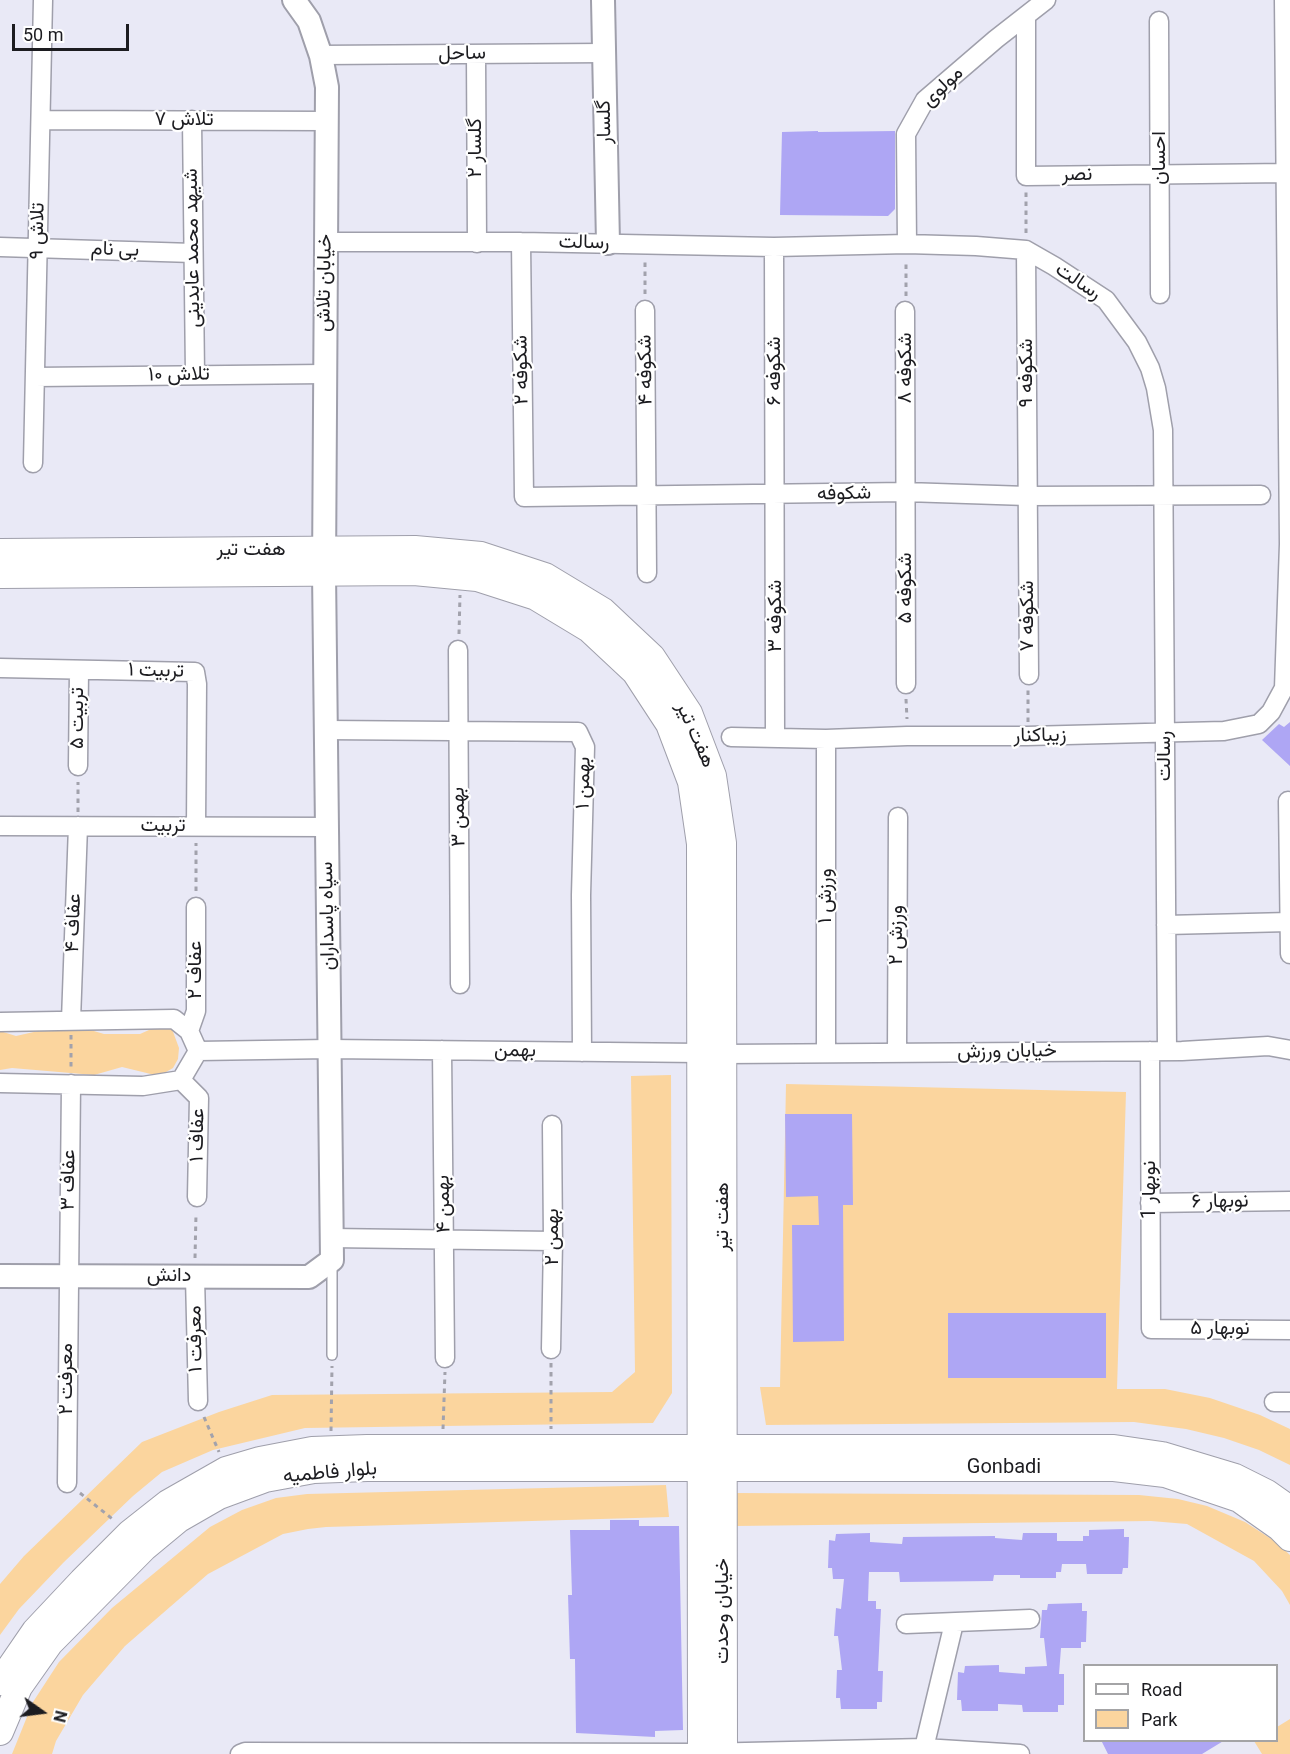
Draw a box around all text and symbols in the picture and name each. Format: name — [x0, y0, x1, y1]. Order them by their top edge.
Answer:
scale bar — [15, 12, 132, 50]
text: 50 m — [23, 24, 63, 45]
street label: ساحل — [438, 42, 486, 66]
street label: مولوی — [917, 62, 969, 112]
street label: گلسار — [593, 100, 617, 144]
street label: تلاش ۷ — [154, 108, 214, 132]
street label: گلسار ۲ — [464, 118, 488, 178]
street label: احسان — [1148, 131, 1172, 185]
street label: نصر — [1061, 163, 1093, 187]
street label: شیهد محمد عابدینی — [180, 168, 206, 328]
street label: تلاش ۹ — [26, 202, 50, 260]
street label: رسالت — [558, 231, 610, 255]
street label: خیابان تلاش — [312, 234, 338, 332]
street label: بی نام — [90, 237, 140, 263]
street label: رسالت — [1050, 258, 1106, 306]
street label: شکوفه ۸ — [894, 332, 918, 404]
street label: شکوفه ۴ — [633, 334, 659, 406]
street label: شکوفه ۲ — [509, 335, 535, 405]
street label: شکوفه ۶ — [763, 336, 787, 406]
street label: شکوفه ۹ — [1015, 339, 1039, 407]
street label: تلاش ۱۰ — [148, 362, 210, 388]
street label: شکوفه — [817, 482, 871, 506]
street label: هفت تیر — [216, 538, 286, 562]
street label: شکوفه ۵ — [894, 552, 918, 624]
street label: شکوفه ۳ — [764, 580, 788, 652]
street label: شکوفه ۷ — [1016, 580, 1040, 652]
street label: تربیت ۱ — [128, 659, 184, 683]
street label: تربیت ۵ — [66, 687, 90, 749]
street label: هفت تیر — [670, 699, 720, 771]
street label: زیباکنار — [1013, 724, 1067, 748]
street label: رسالت — [1153, 731, 1177, 781]
street label: بهمن ۱ — [572, 757, 596, 809]
street label: بهمن ۳ — [446, 787, 472, 847]
street label: تربیت — [140, 814, 186, 838]
street label: سپاه پاسداران — [315, 861, 341, 971]
street label: ورزش ۱ — [814, 868, 838, 924]
street label: عفاف ۴ — [61, 893, 87, 953]
street label: ورزش ۲ — [885, 905, 909, 965]
street label: عفاف ۲ — [184, 941, 208, 999]
street label: بهمن — [494, 1039, 536, 1063]
street label: خیابان ورزش — [957, 1039, 1057, 1065]
street label: عفاف ۱ — [186, 1108, 210, 1162]
street label: عفاف ۳ — [56, 1149, 82, 1211]
street label: نوبهار 1 — [1138, 1161, 1162, 1219]
street label: بهمن ۴ — [431, 1175, 457, 1233]
street label: هفت تیر — [711, 1182, 735, 1252]
street label: نوبهار ۶ — [1191, 1190, 1249, 1214]
street label: بهمن ۲ — [541, 1208, 565, 1266]
street label: دانش — [147, 1264, 191, 1288]
street label: معرفت ۱ — [183, 1305, 209, 1373]
street label: نوبهار ۵ — [1190, 1317, 1250, 1341]
street label: معرفت ۲ — [55, 1343, 79, 1415]
street label: Gonbadi — [967, 1456, 1041, 1480]
street label: بلوار فاطمیه — [282, 1457, 378, 1489]
street label: خیابان وحدت — [711, 1558, 735, 1664]
legend — [1083, 1664, 1278, 1742]
text: Road — [1141, 1679, 1182, 1700]
north arrow — [12, 1682, 72, 1742]
text: N — [49, 1709, 71, 1724]
text: Park — [1141, 1709, 1177, 1730]

